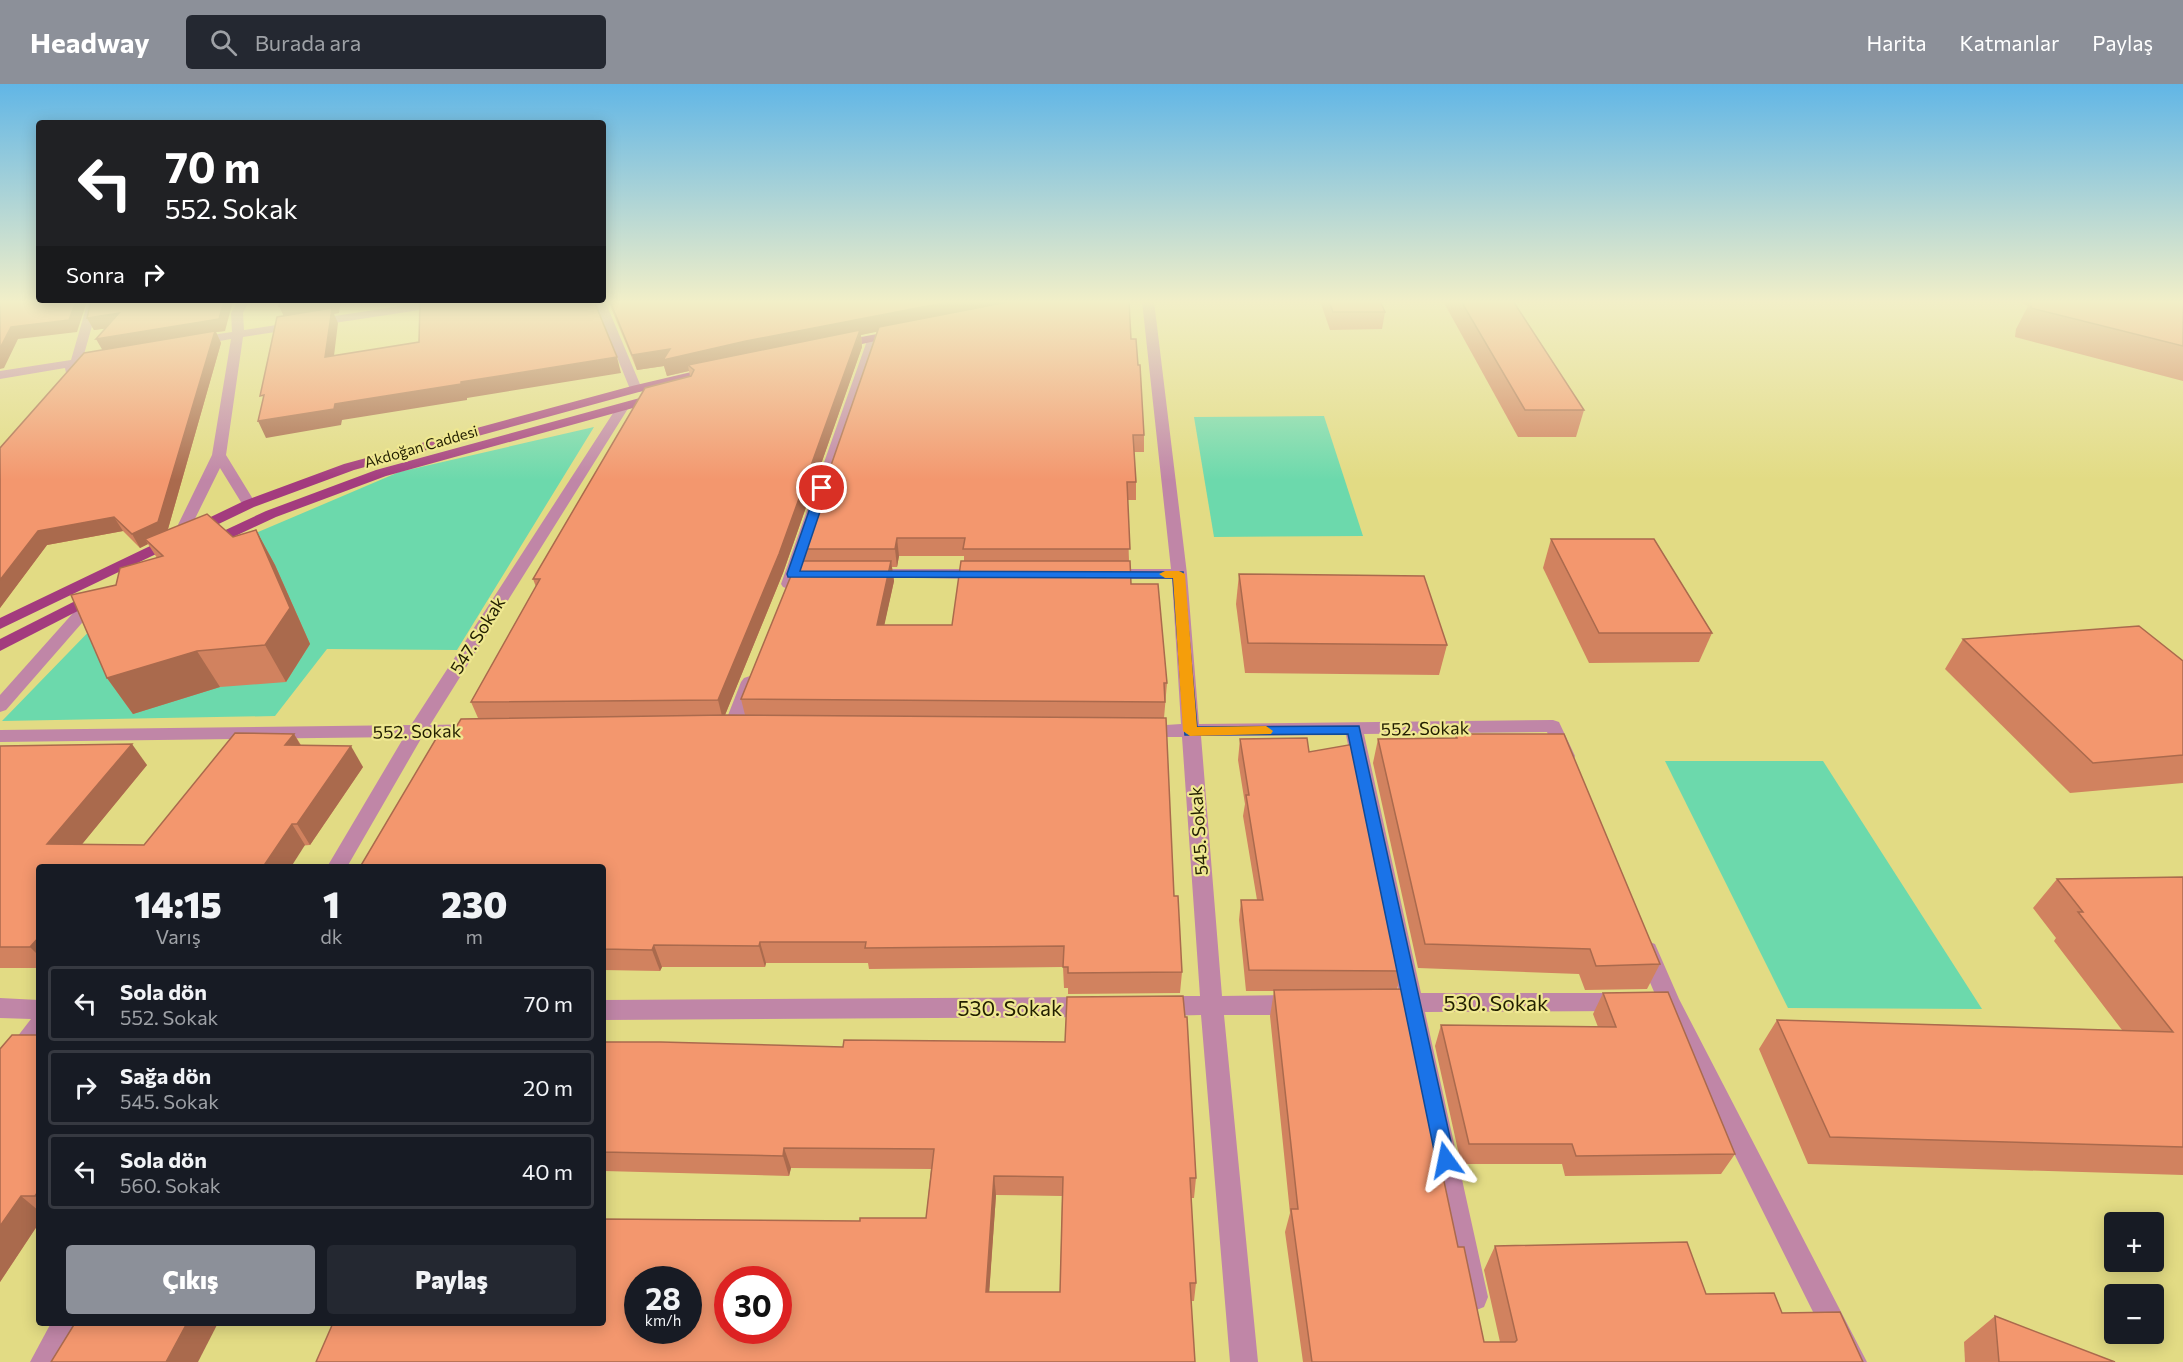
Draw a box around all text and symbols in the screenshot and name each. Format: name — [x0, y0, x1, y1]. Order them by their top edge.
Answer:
search box — [186, 15, 606, 69]
text: Headway — [30, 25, 150, 59]
icon: search — [207, 26, 240, 59]
text: Burada ara — [255, 29, 361, 56]
text: Harita — [1866, 30, 1927, 55]
text: Katmanlar — [1960, 30, 2059, 55]
text: Paylaş — [2092, 30, 2153, 55]
text: 70 m — [165, 140, 260, 192]
icon: left — [66, 144, 144, 222]
text: 552. Sokak — [165, 192, 298, 225]
icon: right — [137, 258, 170, 291]
text: Sonra — [66, 261, 125, 288]
street label: Akdoğan Caddesi — [362, 421, 480, 471]
pin — [796, 462, 847, 513]
icon: arrive — [805, 471, 838, 504]
street label: 547. Sokak — [445, 592, 510, 678]
street label: 552. Sokak — [1381, 716, 1470, 740]
street label: 552. Sokak — [373, 719, 462, 743]
street label: 545. Sokak — [1184, 786, 1212, 876]
text: 14:15 — [135, 881, 222, 925]
text: 1 — [323, 881, 340, 925]
text: 230 — [441, 881, 507, 925]
text: Varış — [155, 924, 201, 948]
text: dk — [320, 924, 343, 948]
text: m — [466, 924, 483, 948]
text: Sola dön — [120, 978, 207, 1005]
icon: left — [69, 987, 102, 1020]
text: 70 m — [524, 990, 573, 1017]
street label: 530. Sokak — [1444, 990, 1548, 1015]
street label: 530. Sokak — [958, 995, 1062, 1020]
text: 552. Sokak — [120, 1005, 218, 1029]
text: Sağa dön — [120, 1062, 211, 1089]
icon: right — [69, 1071, 102, 1104]
text: 20 m — [523, 1074, 573, 1101]
text: 545. Sokak — [120, 1089, 219, 1113]
position arrow — [1414, 1128, 1478, 1192]
text: Sola dön — [120, 1146, 207, 1173]
icon: left — [69, 1155, 102, 1188]
text: 40 m — [522, 1158, 573, 1185]
text: 560. Sokak — [120, 1173, 221, 1197]
map controls — [2104, 1212, 2164, 1344]
button: + — [2104, 1212, 2164, 1272]
button: Çıkış — [66, 1245, 315, 1314]
button: Paylaş — [327, 1245, 576, 1314]
speed limit sign: 30 — [714, 1266, 792, 1344]
text: 28 — [645, 1279, 681, 1316]
button: − — [2104, 1284, 2164, 1344]
text: km/h — [645, 1311, 681, 1329]

